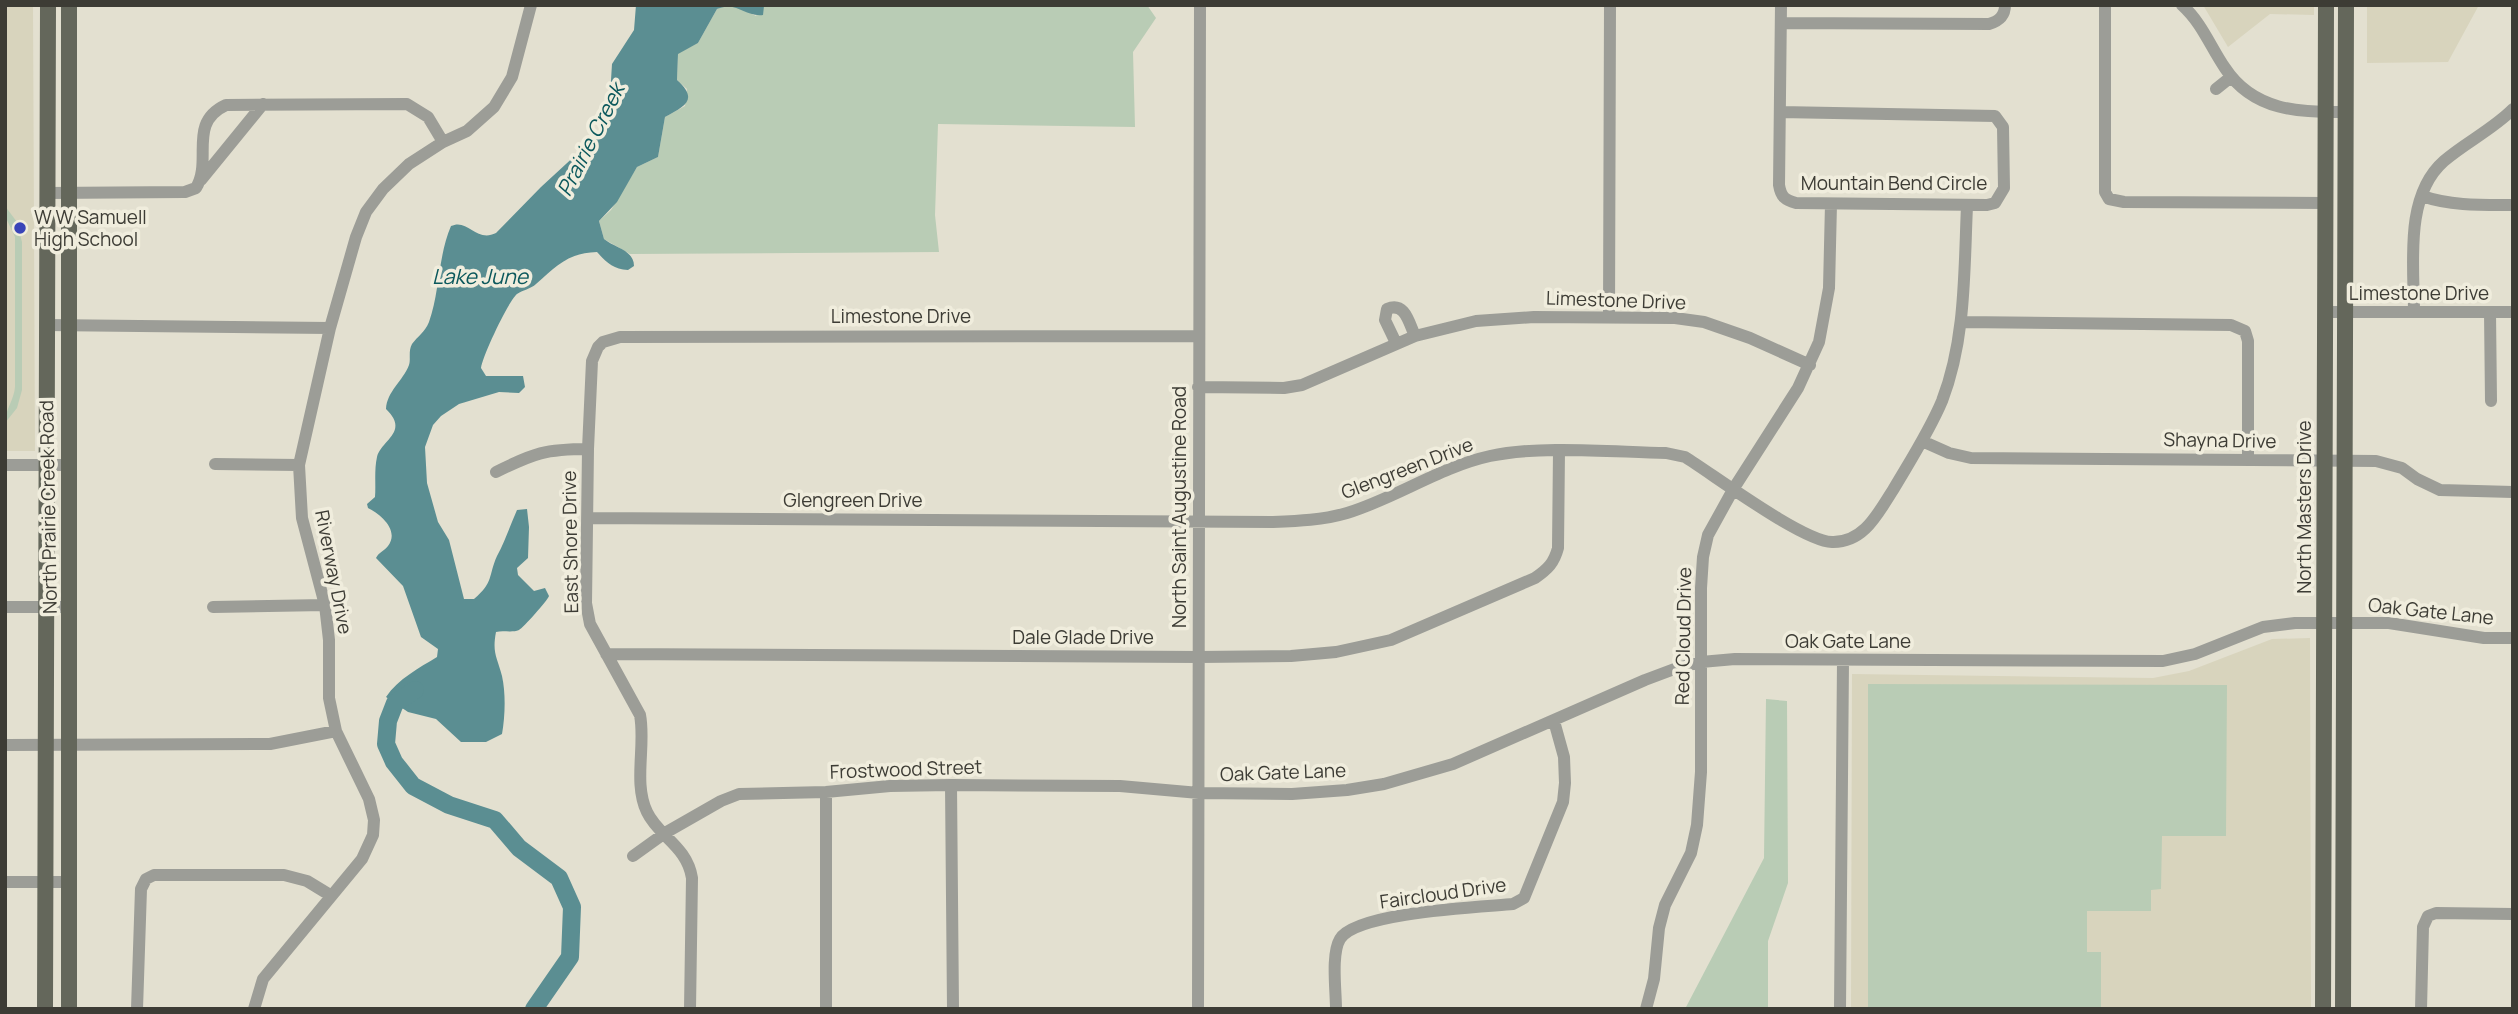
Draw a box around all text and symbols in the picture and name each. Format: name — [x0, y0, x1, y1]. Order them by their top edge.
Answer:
water label: Prairie Creek — [550, 76, 632, 201]
street label: Mountain Bend Circle — [1801, 170, 1987, 196]
place label: W W Samuell High School — [34, 204, 147, 252]
marker: W W Samuell High School — [12, 220, 28, 236]
water label: Lake June — [432, 262, 530, 290]
street label: Limestone Drive — [2349, 280, 2489, 306]
street label: Limestone Drive — [1545, 285, 1687, 315]
street label: Limestone Drive — [831, 303, 971, 329]
street label: North Saint Augustine Road — [1166, 386, 1192, 628]
street label: North Prairie Creek Road — [33, 400, 63, 614]
street label: North Masters Drive — [2291, 420, 2317, 594]
street label: Shayna Drive — [2163, 426, 2277, 454]
street label: Glengreen Drive — [1337, 431, 1477, 505]
street label: East Shore Drive — [556, 470, 584, 614]
street label: Glengreen Drive — [783, 487, 923, 513]
street label: Riverway Drive — [309, 508, 359, 636]
street label: Red Cloud Drive — [1669, 567, 1697, 705]
street label: Oak Gate Lane — [2367, 591, 2495, 631]
street label: Dale Glade Drive — [1012, 624, 1154, 650]
street label: Oak Gate Lane — [1785, 628, 1911, 654]
street label: Frostwood Street — [829, 753, 983, 785]
street label: Oak Gate Lane — [1219, 757, 1347, 787]
street label: Faircloud Drive — [1378, 871, 1508, 915]

